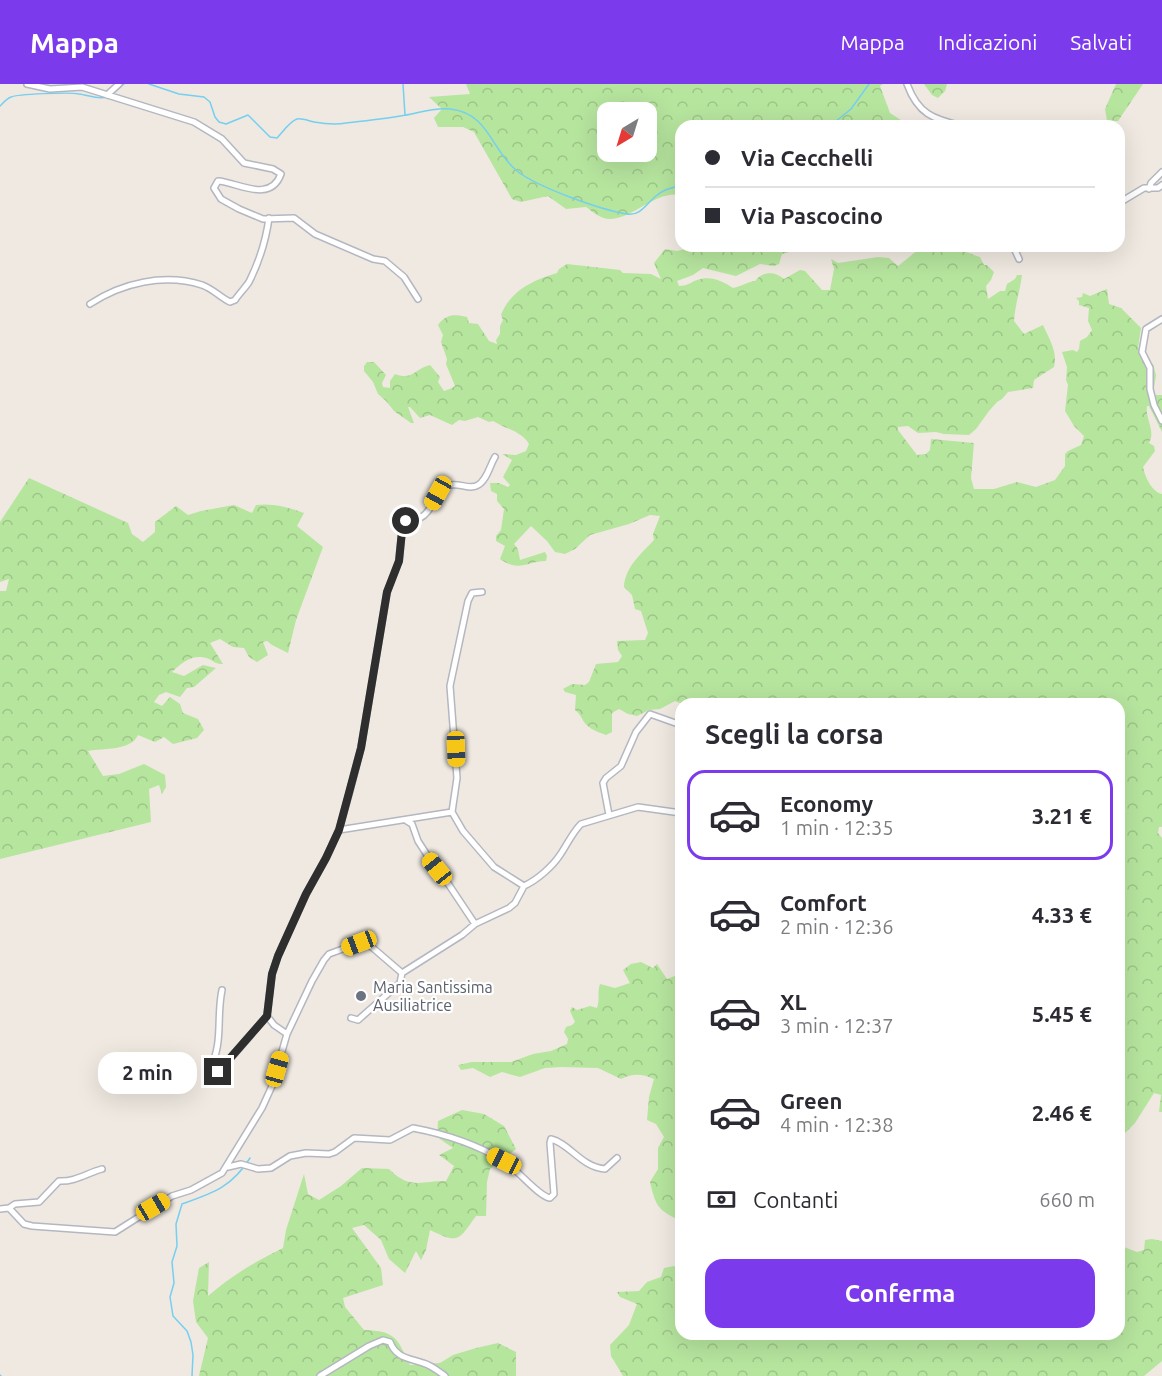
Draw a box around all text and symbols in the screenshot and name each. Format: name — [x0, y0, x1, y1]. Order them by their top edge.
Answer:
text: Mappa — [30, 27, 119, 58]
text: Mappa — [840, 30, 905, 54]
text: Indicazioni — [938, 30, 1037, 54]
text: Salvati — [1070, 30, 1132, 54]
north arrow — [597, 102, 657, 162]
map controls — [597, 102, 657, 162]
text: Via Cecchelli — [741, 145, 873, 170]
text: Via Pascocino — [741, 203, 883, 228]
car — [421, 473, 455, 513]
route start — [392, 507, 419, 534]
text: Scegli la corsa — [705, 719, 884, 749]
car — [446, 731, 466, 767]
icon: car — [708, 788, 762, 842]
text: Economy — [780, 791, 873, 816]
text: 3.21 € — [1032, 803, 1092, 828]
text: 1 min · 12:35 — [780, 816, 894, 839]
car — [419, 849, 455, 889]
icon: car — [708, 887, 762, 941]
text: Comfort — [780, 890, 867, 915]
text: 4.33 € — [1032, 902, 1092, 927]
text: 2 min · 12:36 — [780, 915, 894, 938]
car — [339, 928, 379, 958]
place label: Maria Santissima Ausiliatrice — [373, 978, 493, 1014]
icon: car — [708, 986, 762, 1040]
marker: Maria Santissima Ausiliatrice — [354, 989, 368, 1003]
text: XL — [780, 989, 807, 1014]
text: 5.45 € — [1032, 1001, 1092, 1026]
text: 3 min · 12:37 — [780, 1014, 894, 1037]
car — [263, 1049, 291, 1089]
callout: 2 min — [98, 1051, 197, 1093]
route end — [204, 1058, 231, 1085]
text: 2 min — [122, 1061, 173, 1084]
icon: car — [708, 1085, 762, 1139]
text: Green — [780, 1088, 842, 1113]
text: 2.46 € — [1032, 1100, 1092, 1125]
text: 4 min · 12:38 — [780, 1113, 894, 1136]
car — [484, 1145, 524, 1177]
icon: cash — [705, 1183, 738, 1216]
text: Contanti — [753, 1187, 838, 1212]
text: 660 m — [1039, 1188, 1095, 1211]
car — [133, 1190, 173, 1224]
button: Conferma — [705, 1259, 1095, 1328]

